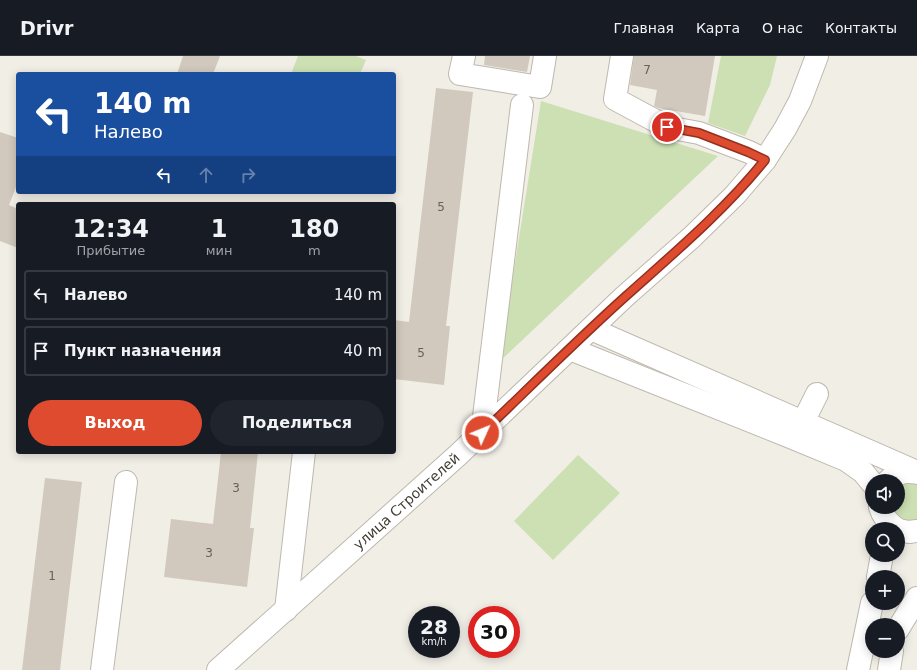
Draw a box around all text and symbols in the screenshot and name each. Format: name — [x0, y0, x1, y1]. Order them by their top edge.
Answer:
text: Drivr — [20, 17, 73, 39]
text: Главная — [613, 20, 674, 36]
text: Карта — [696, 20, 740, 36]
text: О нас — [762, 20, 803, 36]
text: Контакты — [825, 20, 897, 36]
house number: 7 — [643, 63, 651, 77]
text: 140 m — [94, 87, 191, 120]
icon: left — [28, 88, 80, 140]
pin — [650, 110, 684, 144]
icon: arrive — [656, 116, 678, 138]
text: Налево — [94, 121, 163, 142]
icon: left — [153, 164, 175, 186]
icon: ahead — [195, 164, 217, 186]
icon: right — [237, 164, 259, 186]
house number: 5 — [437, 200, 445, 214]
text: 12:34 — [73, 215, 149, 243]
text: 1 — [211, 215, 227, 243]
text: 180 — [289, 215, 339, 243]
text: Прибытие — [76, 243, 145, 258]
text: мин — [206, 243, 233, 258]
text: m — [308, 243, 321, 258]
icon: left — [30, 284, 52, 306]
text: Налево — [64, 286, 128, 304]
text: 140 m — [334, 286, 382, 304]
icon: arrive — [30, 340, 52, 362]
text: Пункт назначения — [64, 342, 221, 360]
text: 40 m — [344, 342, 382, 360]
house number: 5 — [417, 346, 425, 360]
button: Выход — [28, 400, 202, 446]
button: Поделиться — [210, 400, 384, 446]
position arrow — [461, 412, 503, 454]
street label: улица Строителей — [350, 450, 463, 553]
map controls — [865, 474, 905, 658]
button: sound — [865, 474, 905, 514]
house number: 3 — [232, 481, 240, 495]
button: search — [865, 522, 905, 562]
house number: 3 — [205, 546, 213, 560]
house number: 1 — [48, 569, 56, 583]
button: + — [865, 570, 905, 610]
speed limit sign: 30 — [468, 606, 520, 658]
text: 28 — [420, 615, 448, 639]
button: − — [865, 618, 905, 658]
text: km/h — [421, 636, 447, 647]

